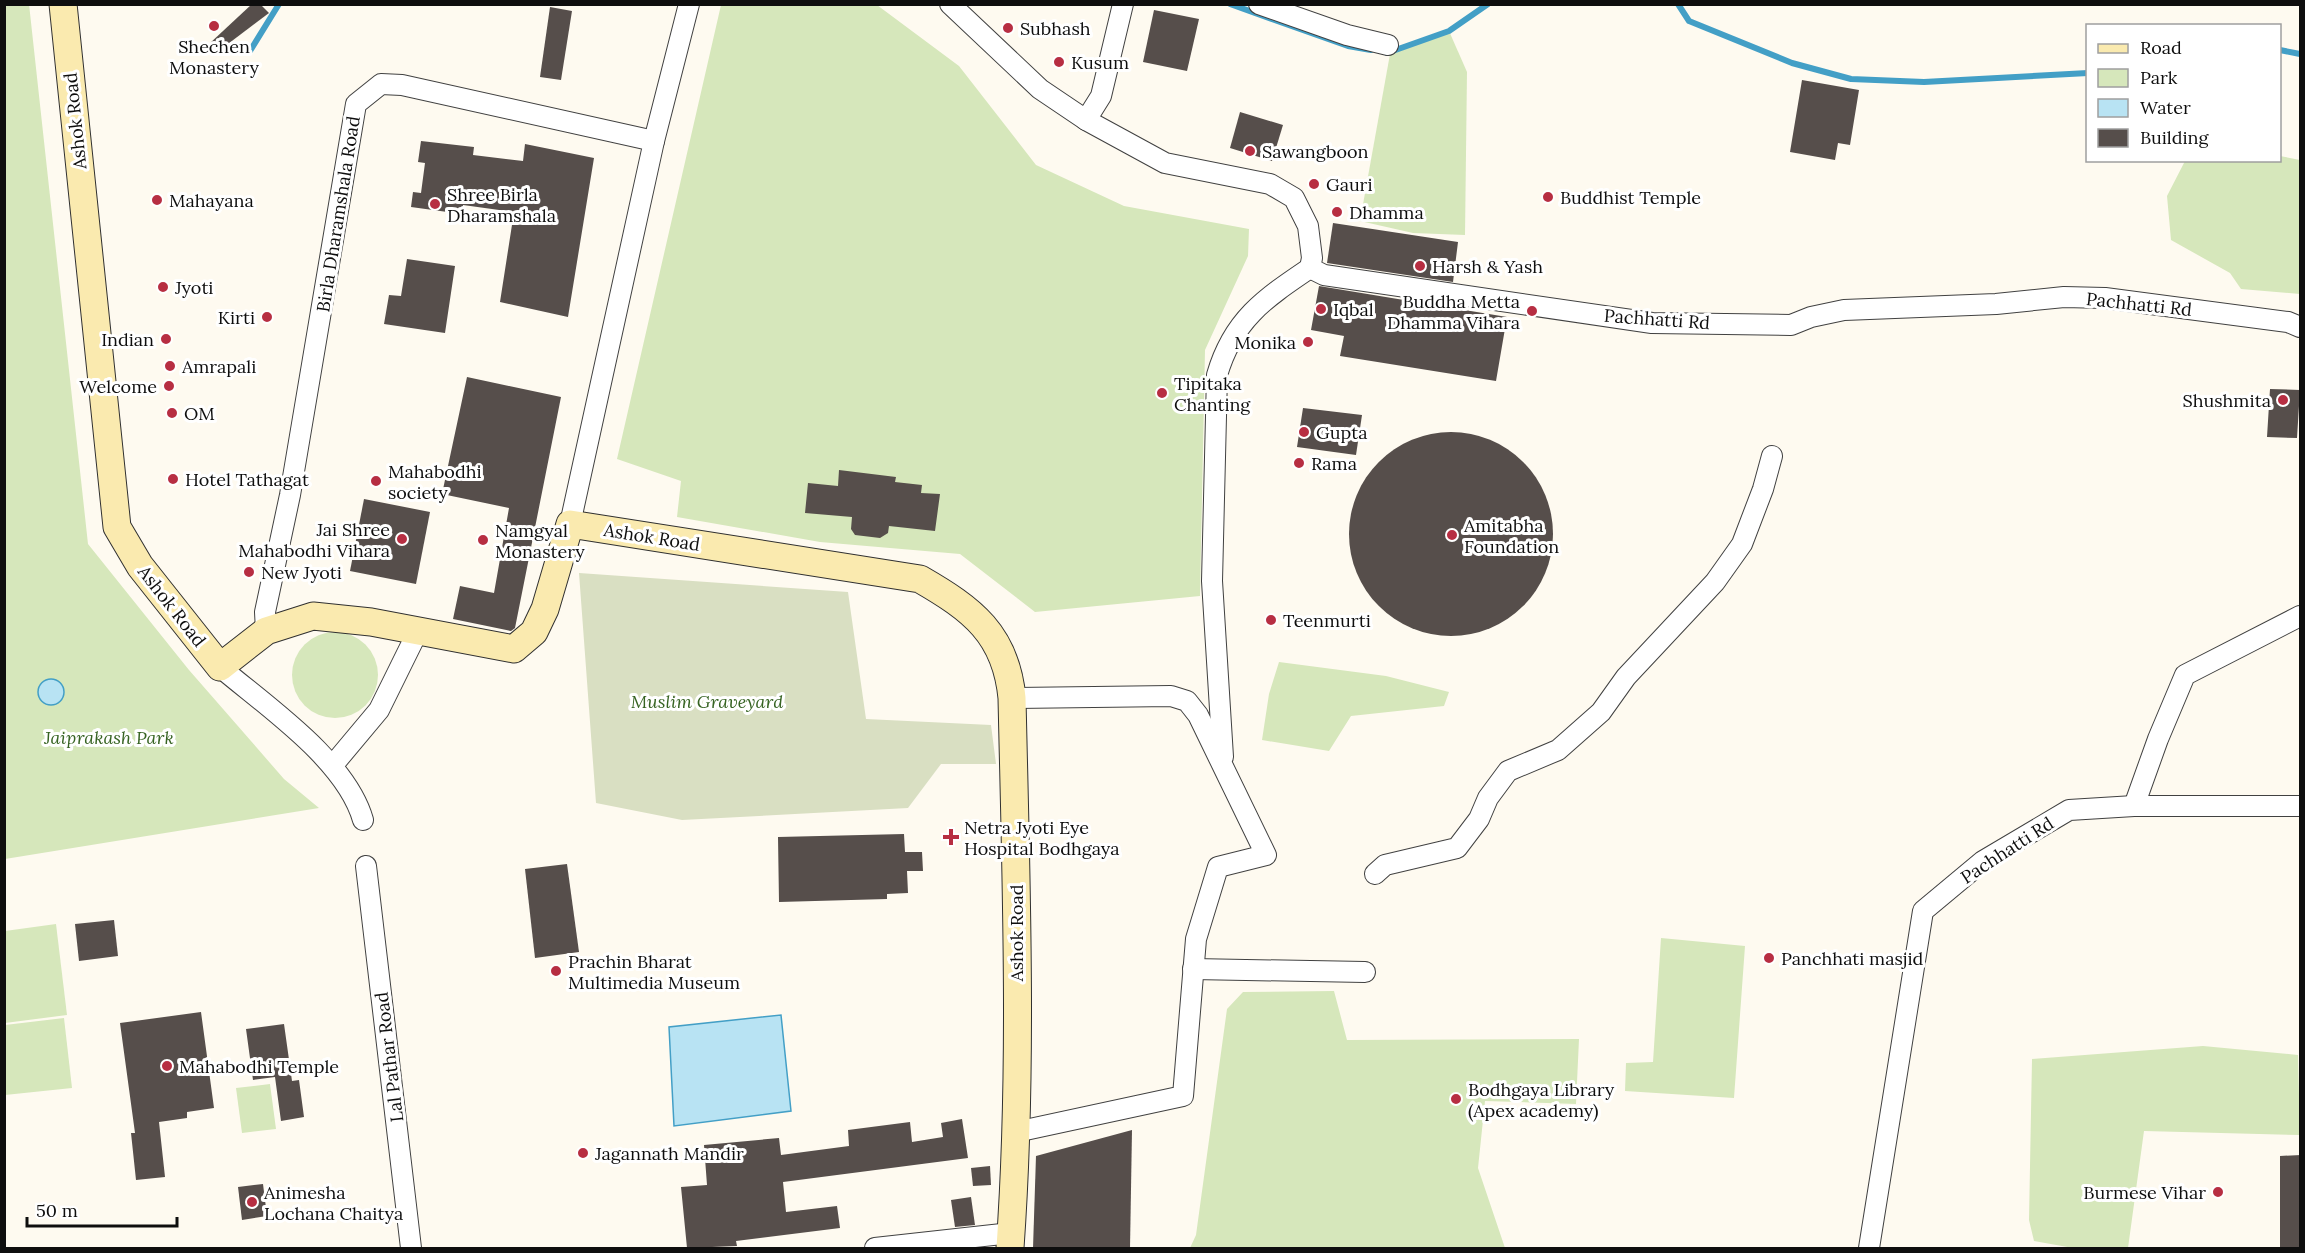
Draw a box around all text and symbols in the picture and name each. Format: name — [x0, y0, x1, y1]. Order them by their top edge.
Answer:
place label: Subhash — [1020, 17, 1091, 40]
marker: Shechen Monastery — [207, 19, 221, 33]
marker: Subhash — [1001, 21, 1015, 35]
legend — [2086, 24, 2281, 162]
place label: Shechen Monastery — [169, 35, 259, 79]
text: Road — [2140, 36, 2182, 59]
place label: Kusum — [1071, 51, 1129, 74]
marker: Kusum — [1052, 55, 1066, 69]
text: Park — [2140, 66, 2178, 89]
street label: Ashok Road — [58, 71, 92, 171]
text: Water — [2140, 96, 2191, 119]
street label: Birla Dharamshala Road — [311, 114, 365, 314]
text: Building — [2140, 126, 2210, 149]
place label: Sawangboon — [1262, 140, 1369, 163]
marker: Sawangboon — [1243, 144, 1257, 158]
place label: Gauri — [1326, 173, 1372, 196]
marker: Gauri — [1307, 177, 1321, 191]
place label: Shree Birla Dharamshala — [447, 183, 556, 227]
place label: Buddhist Temple — [1560, 186, 1701, 209]
place label: Mahayana — [169, 189, 254, 212]
marker: Buddhist Temple — [1541, 190, 1555, 204]
marker: Mahayana — [150, 193, 164, 207]
marker: Shree Birla Dharamshala — [428, 197, 442, 211]
place label: Dhamma — [1349, 201, 1424, 224]
marker: Dhamma — [1330, 205, 1344, 219]
place label: Harsh & Yash — [1432, 255, 1543, 278]
marker: Harsh & Yash — [1413, 259, 1427, 273]
place label: Jyoti — [174, 276, 213, 299]
marker: Jyoti — [156, 280, 170, 294]
street label: Pachhatti Rd — [2085, 287, 2193, 321]
place label: Buddha Metta Dhamma Vihara — [1387, 290, 1520, 334]
place label: Iqbal — [1333, 298, 1374, 321]
marker: Iqbal — [1314, 302, 1328, 316]
marker: Buddha Metta Dhamma Vihara — [1525, 304, 1539, 318]
street label: Pachhatti Rd — [1603, 304, 1711, 334]
place label: Kirti — [218, 306, 255, 329]
marker: Kirti — [260, 310, 274, 324]
place label: Indian — [101, 328, 154, 351]
place label: Monika — [1234, 331, 1296, 354]
marker: Indian — [159, 332, 173, 346]
marker: Monika — [1301, 335, 1315, 349]
place label: Amrapali — [181, 355, 256, 378]
marker: Amrapali — [163, 359, 177, 373]
place label: Tipitaka Chanting — [1174, 372, 1251, 416]
place label: Welcome — [79, 375, 157, 398]
marker: Welcome — [162, 379, 176, 393]
marker: Tipitaka Chanting — [1155, 386, 1169, 400]
place label: Shushmita — [2182, 389, 2271, 412]
marker: Shushmita — [2276, 393, 2290, 407]
place label: OM — [184, 402, 215, 425]
marker: OM — [165, 406, 179, 420]
place label: Gupta — [1316, 421, 1367, 444]
marker: Gupta — [1297, 425, 1311, 439]
place label: Rama — [1311, 452, 1357, 475]
marker: Rama — [1292, 456, 1306, 470]
place label: Mahabodhi society — [388, 460, 482, 504]
place label: Hotel Tathagat — [185, 468, 309, 491]
marker: Hotel Tathagat — [166, 472, 180, 486]
marker: Mahabodhi society — [369, 474, 383, 488]
place label: Amitabha Foundation — [1463, 514, 1559, 558]
place label: Jai Shree Mahabodhi Vihara — [238, 518, 390, 562]
street label: Ashok Road — [601, 518, 702, 556]
place label: Namgyal Monastery — [495, 519, 585, 563]
marker: Amitabha Foundation — [1445, 528, 1459, 542]
marker: Jai Shree Mahabodhi Vihara — [395, 532, 409, 546]
marker: Namgyal Monastery — [476, 533, 490, 547]
street label: Ashok Road — [132, 560, 211, 652]
place label: New Jyoti — [261, 561, 342, 584]
marker: New Jyoti — [242, 565, 256, 579]
place label: Teenmurti — [1283, 609, 1371, 632]
marker: Teenmurti — [1264, 613, 1278, 627]
park label: Muslim Graveyard — [631, 690, 783, 713]
park label: Jaiprakash Park — [43, 726, 174, 749]
street label: Pachhatti Rd — [1956, 811, 2058, 889]
place label: Netra Jyoti Eye Hospital Bodhgaya — [964, 816, 1120, 860]
marker: Netra Jyoti Eye Hospital Bodhgaya — [942, 828, 960, 846]
street label: Ashok Road — [1005, 884, 1028, 983]
place label: Panchhati masjid — [1781, 947, 1924, 970]
place label: Prachin Bharat Multimedia Museum — [568, 950, 740, 994]
marker: Panchhati masjid — [1762, 951, 1776, 965]
marker: Prachin Bharat Multimedia Museum — [549, 964, 563, 978]
street label: Lal Pathar Road — [370, 990, 408, 1123]
place label: Mahabodhi Temple — [179, 1055, 339, 1078]
marker: Mahabodhi Temple — [160, 1059, 174, 1073]
place label: Bodhgaya Library (Apex academy) — [1468, 1078, 1615, 1122]
marker: Bodhgaya Library (Apex academy) — [1449, 1092, 1463, 1106]
place label: Jagannath Mandir — [594, 1142, 744, 1165]
marker: Jagannath Mandir — [576, 1146, 590, 1160]
place label: Animesha Lochana Chaitya — [263, 1181, 403, 1225]
place label: Burmese Vihar — [2083, 1181, 2206, 1204]
marker: Burmese Vihar — [2211, 1185, 2225, 1199]
scale bar — [27, 1190, 177, 1228]
marker: Animesha Lochana Chaitya — [245, 1195, 259, 1209]
text: 50 m — [36, 1199, 78, 1222]

